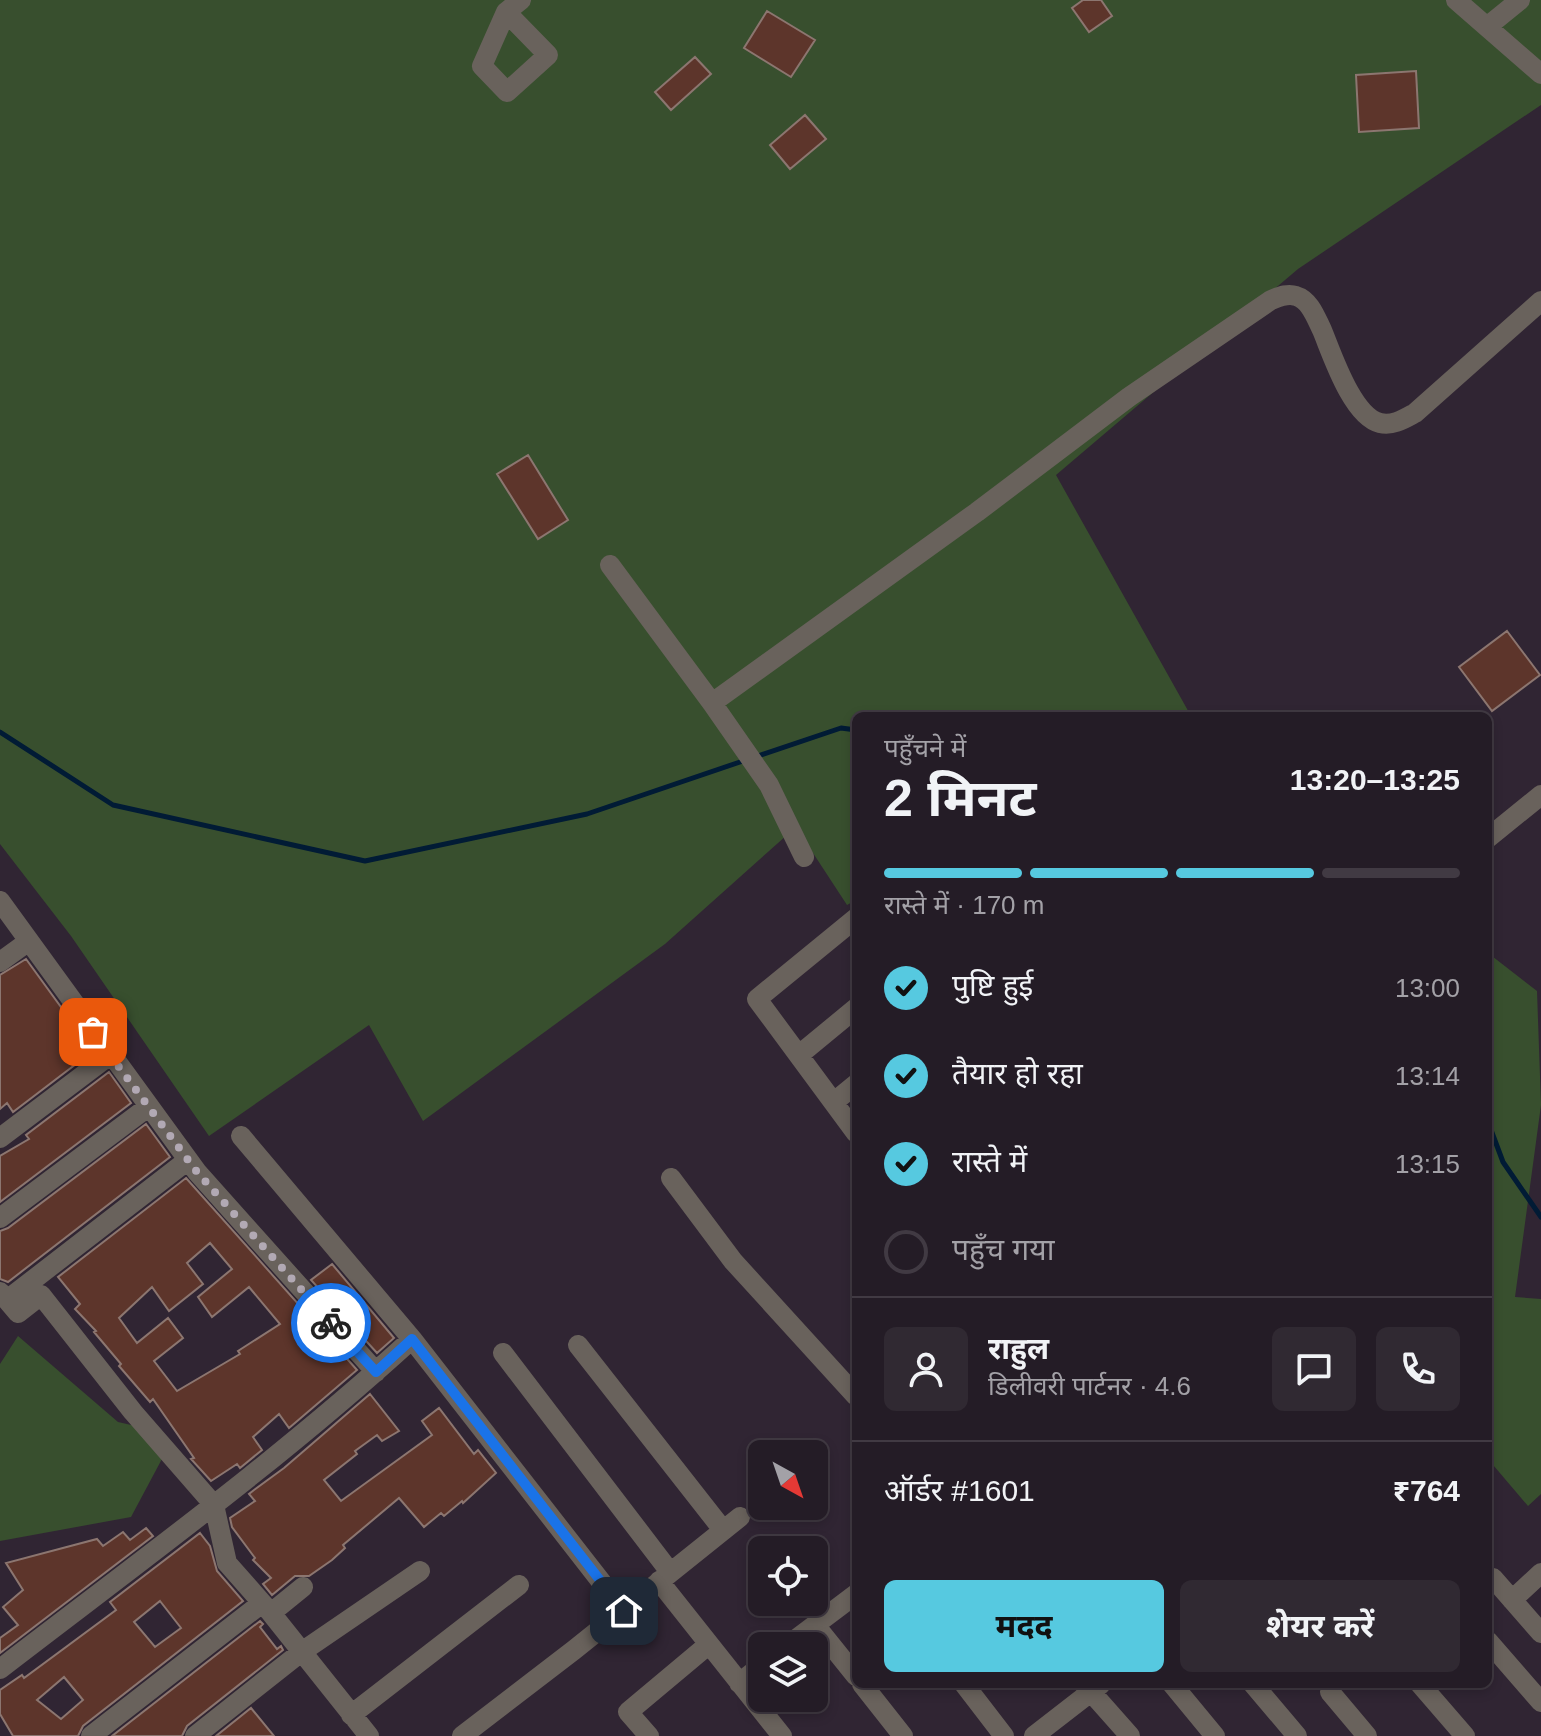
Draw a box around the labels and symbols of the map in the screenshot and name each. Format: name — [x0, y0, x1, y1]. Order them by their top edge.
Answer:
pin — [59, 998, 127, 1066]
courier — [291, 1283, 371, 1363]
north arrow — [748, 1440, 828, 1520]
pin — [590, 1577, 658, 1645]

